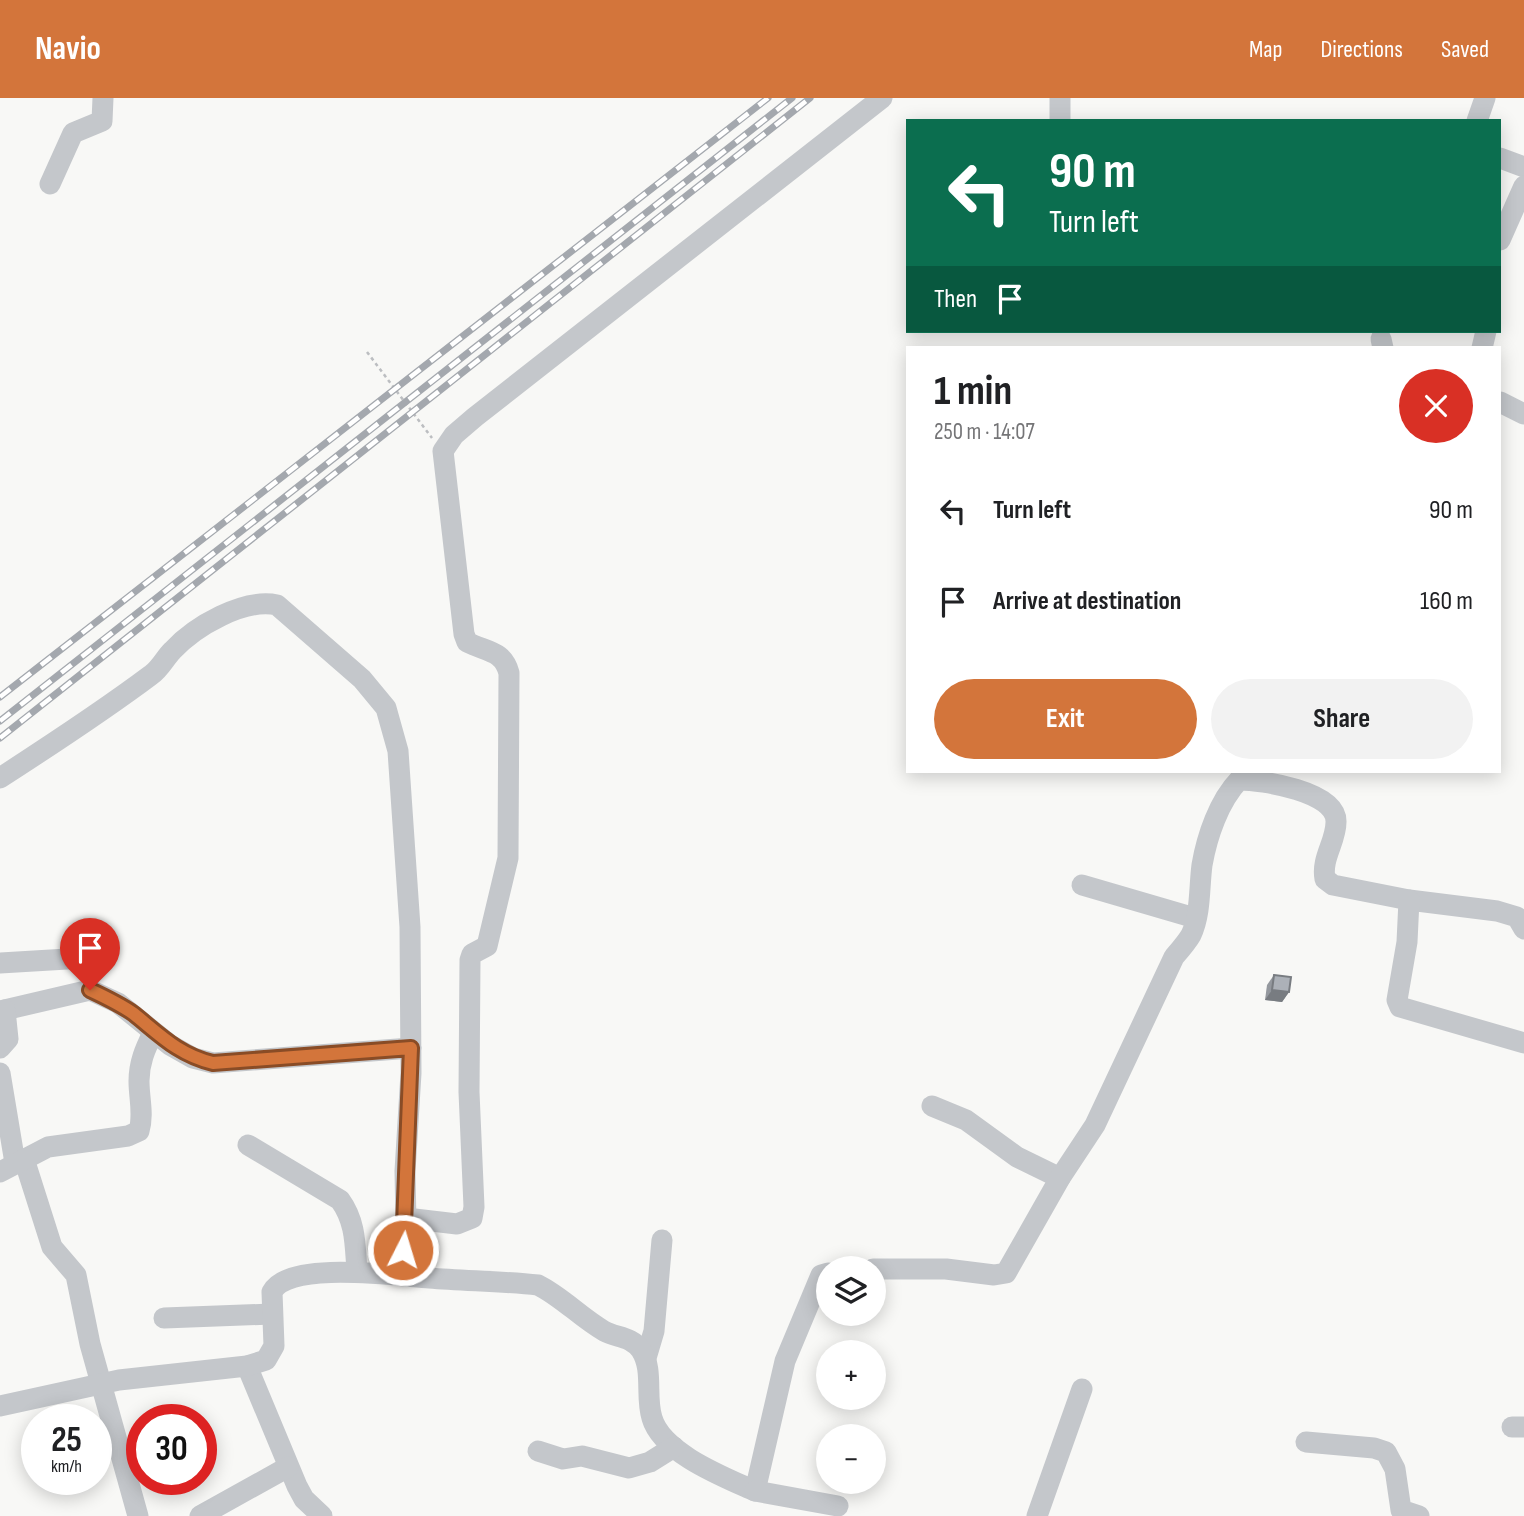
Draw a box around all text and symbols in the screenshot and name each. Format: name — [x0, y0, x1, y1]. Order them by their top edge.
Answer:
text: Navio — [35, 29, 101, 69]
text: Map — [1249, 35, 1282, 64]
text: Directions — [1320, 35, 1403, 64]
text: Saved — [1441, 35, 1489, 64]
text: 90 m — [1049, 143, 1136, 202]
icon: left — [934, 147, 1025, 238]
text: Turn left — [1049, 203, 1139, 242]
icon: arrive — [991, 280, 1029, 318]
text: Then — [934, 284, 977, 315]
text: 1 min — [934, 366, 1012, 417]
button: close — [1399, 369, 1473, 443]
text: 250 m · 14:07 — [934, 418, 1035, 446]
icon: left — [934, 492, 972, 530]
text: Turn left — [993, 495, 1071, 526]
text: 90 m — [1429, 495, 1473, 526]
icon: arrive — [934, 583, 972, 621]
text: Arrive at destination — [993, 586, 1181, 617]
text: 160 m — [1420, 586, 1473, 617]
button: Exit — [934, 679, 1197, 759]
button: Share — [1211, 679, 1473, 759]
pin — [60, 918, 120, 990]
icon: arrive — [71, 929, 109, 967]
position arrow — [366, 1213, 440, 1287]
map controls — [816, 1256, 886, 1494]
button: layers — [816, 1256, 886, 1326]
button: + — [816, 1340, 886, 1410]
speed limit sign: 30 — [126, 1404, 217, 1495]
text: 25 — [51, 1419, 82, 1462]
button: − — [816, 1424, 886, 1494]
text: km/h — [51, 1456, 82, 1477]

